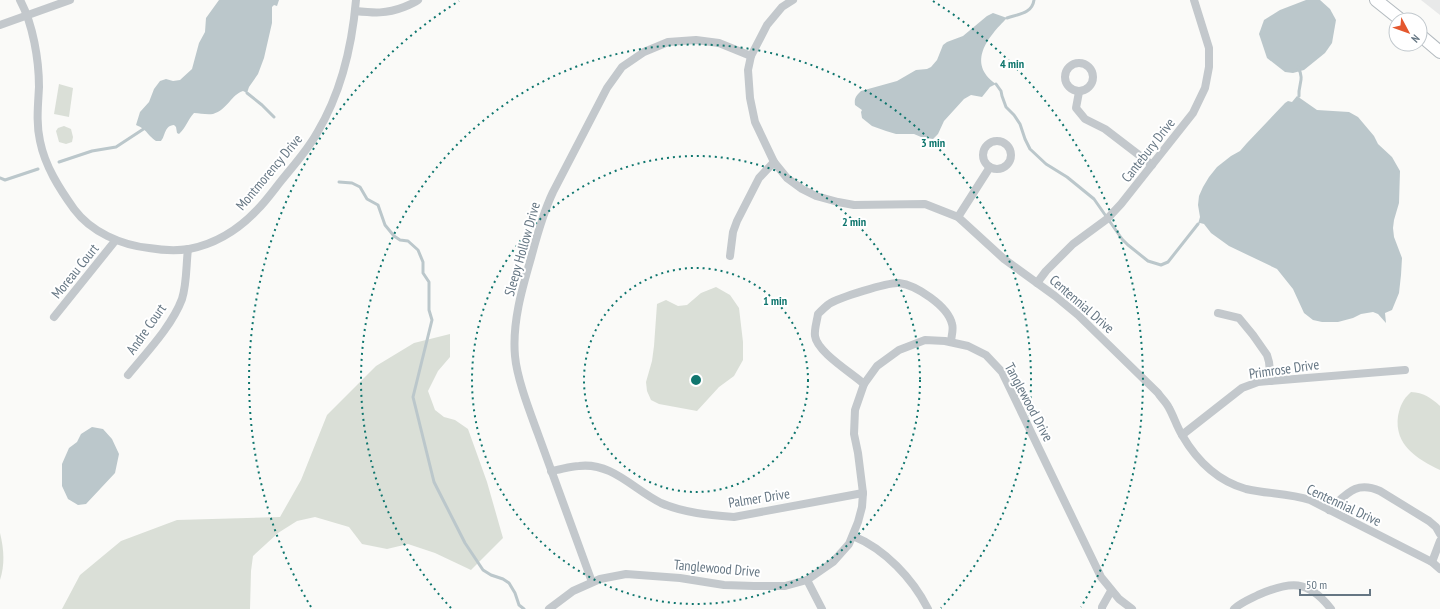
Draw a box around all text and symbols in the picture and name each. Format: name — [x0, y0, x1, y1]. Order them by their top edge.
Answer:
north arrow — [1388, 12, 1428, 52]
text: N — [1408, 32, 1423, 45]
text: 4 min — [1000, 56, 1024, 71]
street label: Cantebury Drive — [1117, 114, 1179, 186]
street label: Montmorency Drive — [232, 130, 306, 214]
text: 3 min — [921, 135, 945, 150]
street label: Sleepy Hollow Drive — [500, 200, 544, 298]
text: 2 min — [842, 214, 866, 229]
street label: Moreau Court — [47, 240, 103, 302]
street label: Centennial Drive — [1046, 271, 1118, 337]
text: 1 min — [763, 293, 787, 308]
street label: Andre Court — [122, 300, 170, 358]
street label: Primrose Drive — [1248, 355, 1320, 383]
street label: Tanglewood Drive — [1001, 360, 1057, 445]
centre of rings — [689, 373, 703, 387]
street label: Centennial Drive — [1304, 480, 1384, 530]
street label: Palmer Drive — [727, 484, 791, 512]
street label: Tanglewood Drive — [673, 555, 761, 581]
scale bar — [1300, 571, 1370, 597]
text: 50 m — [1306, 577, 1327, 592]

